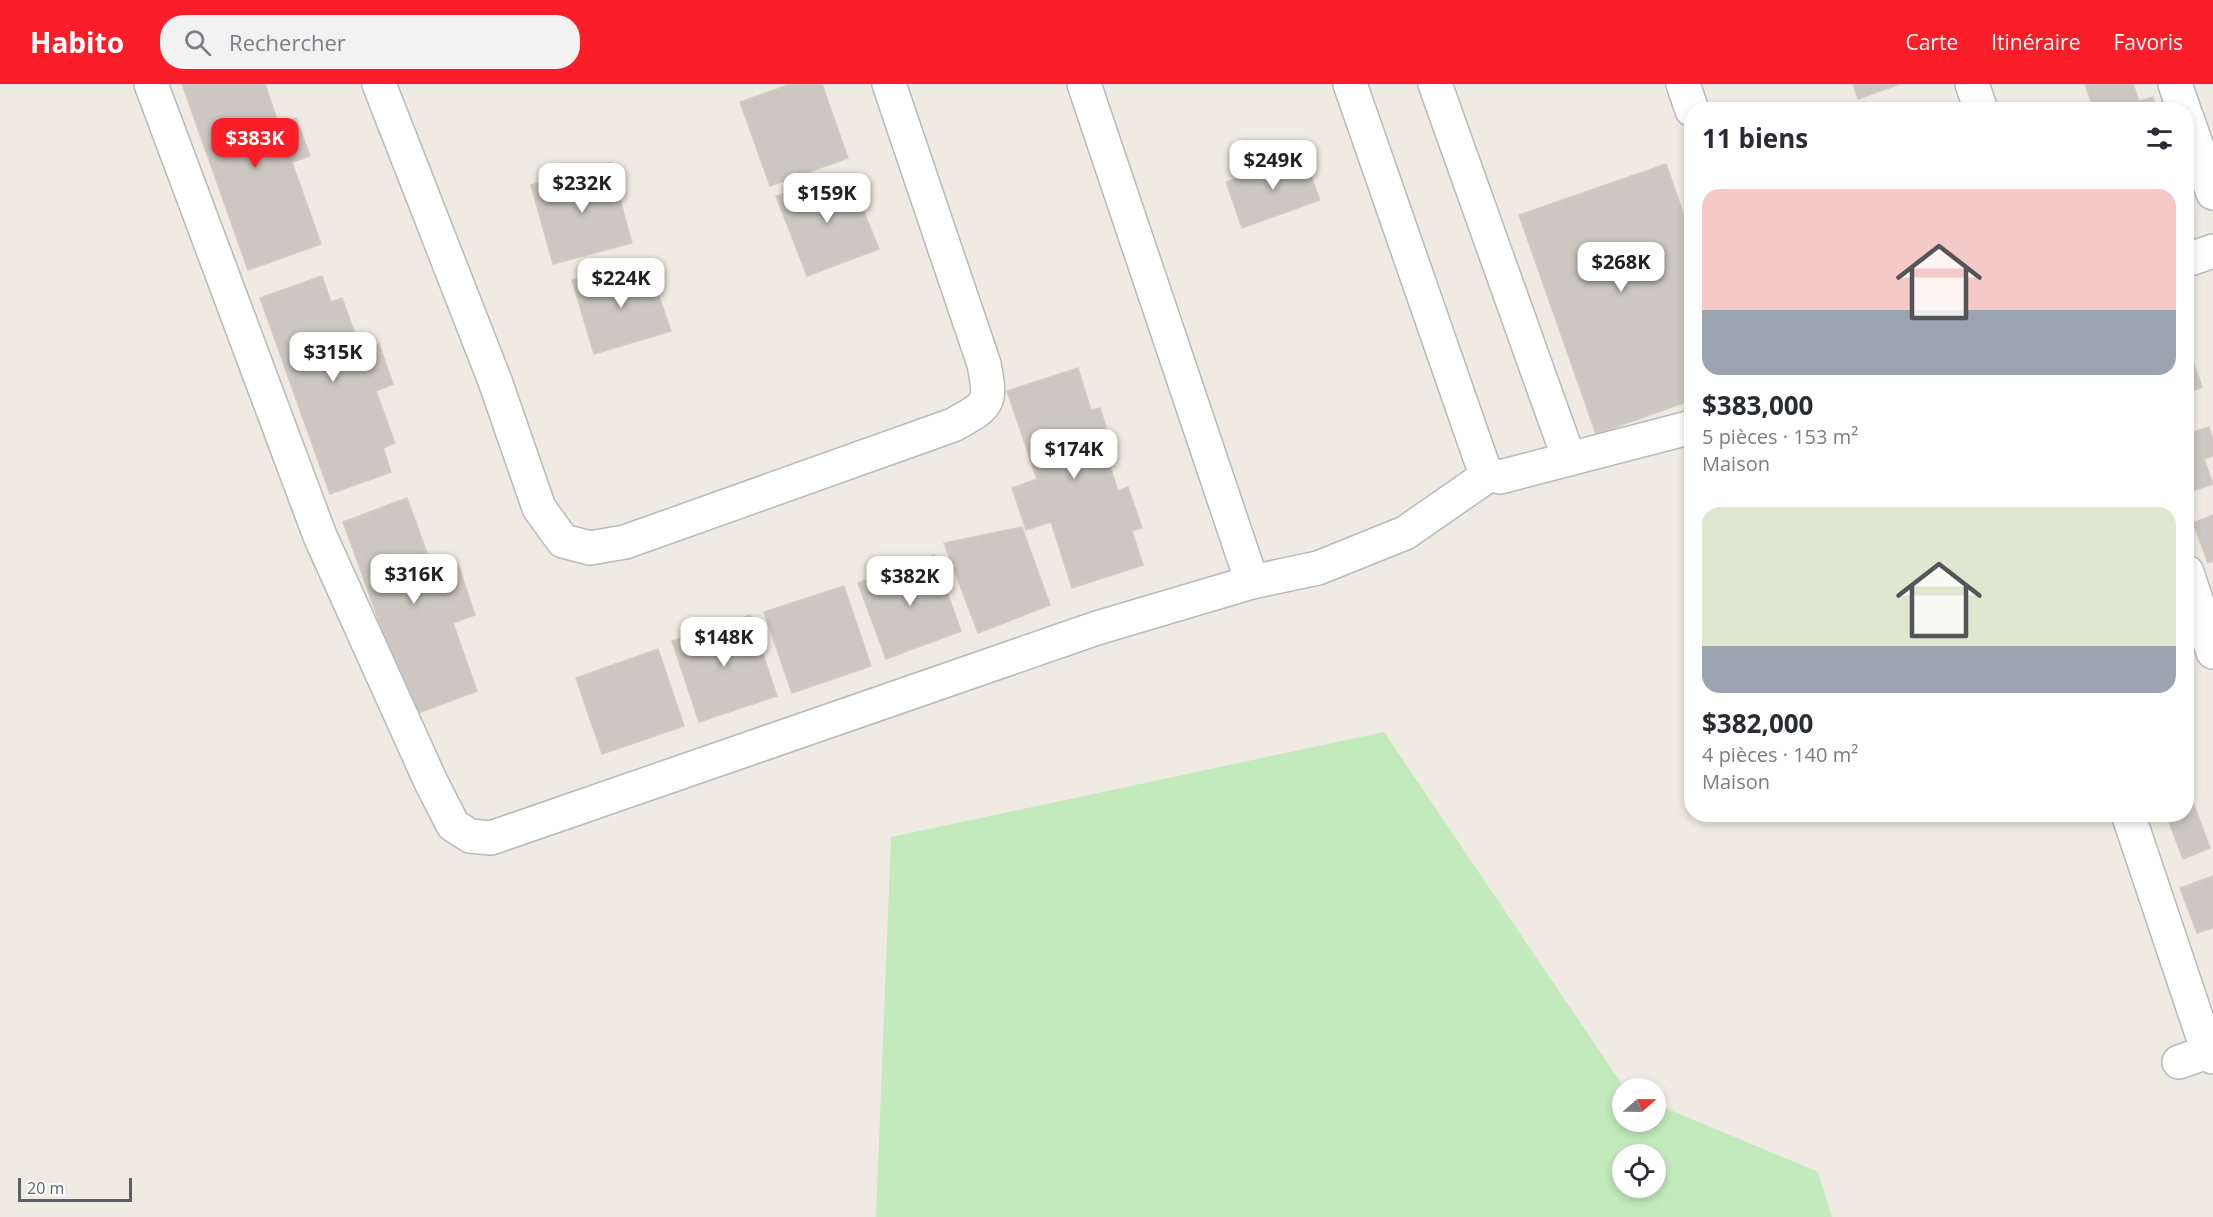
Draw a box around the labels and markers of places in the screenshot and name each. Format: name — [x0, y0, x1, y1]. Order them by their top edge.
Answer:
pin: $383K — [213, 118, 297, 169]
pin: $249K — [1231, 140, 1315, 191]
pin: $232K — [540, 163, 624, 214]
pin: $159K — [785, 173, 869, 224]
pin: $268K — [1579, 242, 1663, 293]
pin: $224K — [579, 258, 663, 309]
pin: $315K — [291, 332, 375, 383]
pin: $174K — [1032, 429, 1116, 480]
pin: $316K — [372, 554, 456, 605]
pin: $382K — [868, 556, 952, 607]
pin: $148K — [682, 617, 766, 668]

